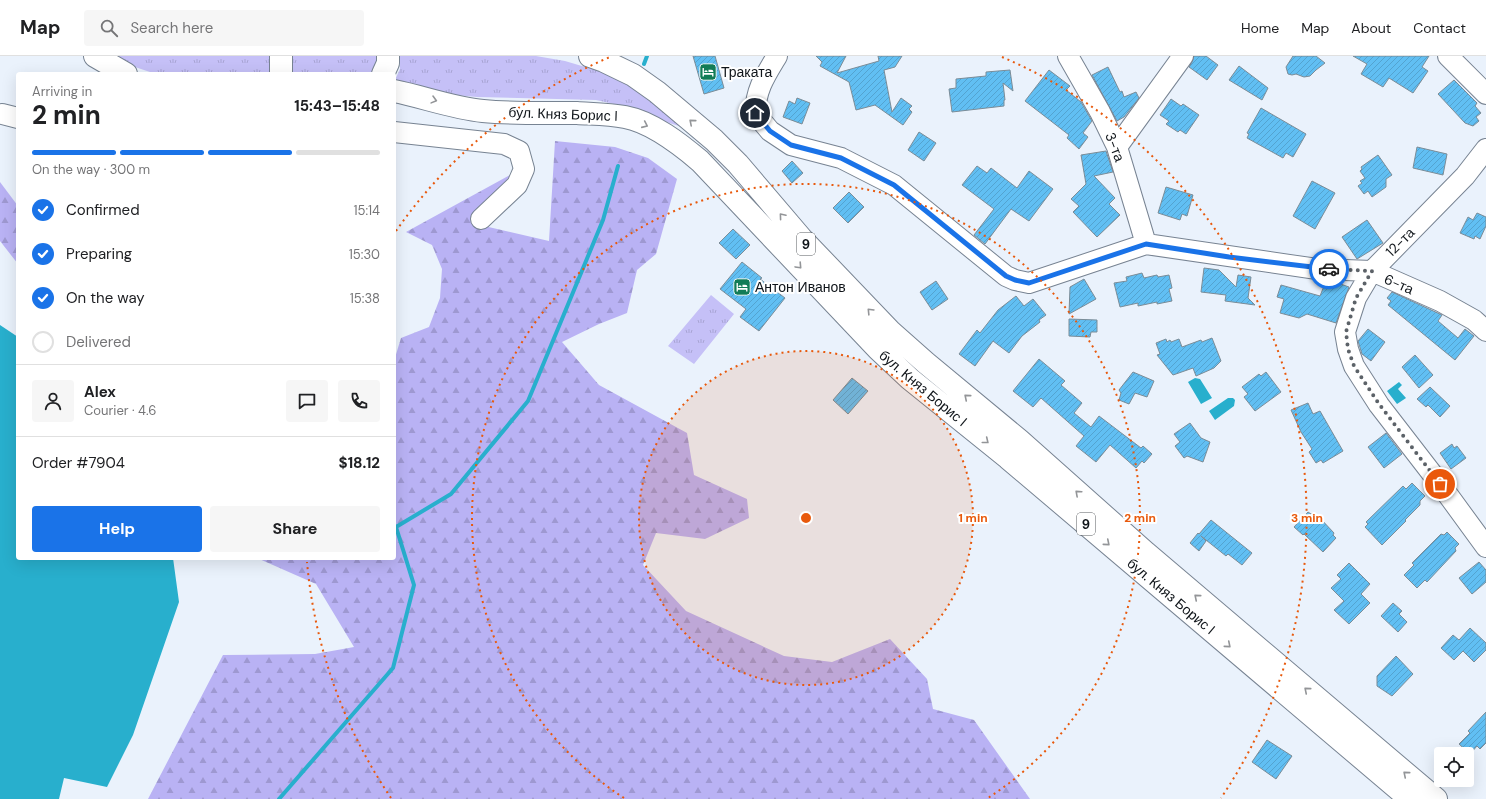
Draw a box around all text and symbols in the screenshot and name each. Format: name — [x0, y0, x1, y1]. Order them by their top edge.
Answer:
search box — [84, 10, 364, 46]
text: Map — [20, 15, 60, 40]
icon: search — [98, 17, 120, 39]
text: Search here — [130, 18, 213, 38]
text: Home — [1241, 19, 1279, 37]
text: Map — [1301, 19, 1329, 37]
text: About — [1351, 19, 1391, 37]
text: Contact — [1413, 19, 1466, 37]
hotel icon: Траката — [698, 62, 718, 82]
place label: Траката — [721, 63, 773, 81]
text: Arriving in — [32, 83, 92, 100]
one-way arrow — [430, 95, 437, 104]
text: 15:43–15:48 — [294, 96, 380, 116]
pin — [738, 96, 772, 130]
text: 2 min — [32, 98, 101, 132]
icon: home — [744, 102, 766, 124]
street label: бул. Княз Борис I — [508, 103, 618, 125]
one-way arrow — [690, 119, 697, 126]
one-way arrow — [641, 120, 649, 128]
street label: 3-та — [1101, 130, 1129, 164]
text: On the way · 300 m — [32, 161, 150, 178]
icon: check — [32, 199, 54, 221]
text: Confirmed — [66, 200, 140, 220]
text: 15:14 — [353, 202, 380, 219]
one-way arrow — [779, 213, 786, 220]
street label: 12-та — [1382, 223, 1419, 260]
road number: 9 — [797, 233, 815, 255]
icon: check — [32, 243, 54, 265]
text: Preparing — [66, 244, 132, 264]
text: 15:30 — [349, 246, 380, 263]
courier — [1309, 249, 1349, 289]
icon: car — [1318, 258, 1340, 280]
one-way arrow — [795, 261, 802, 269]
street label: 6-та — [1381, 270, 1417, 298]
hotel icon: Антон Иванов — [732, 277, 752, 297]
place label: Антон Иванов — [755, 278, 846, 296]
icon: check — [32, 287, 54, 309]
text: On the way — [66, 288, 145, 308]
text: 15:38 — [350, 290, 380, 307]
one-way arrow — [868, 308, 875, 316]
text: Delivered — [66, 332, 131, 352]
street label: бул. Княз Борис I — [875, 346, 971, 430]
button: person — [32, 380, 74, 422]
button: chat — [286, 380, 328, 422]
button: phone — [338, 380, 380, 422]
text: Alex — [84, 382, 116, 402]
one-way arrow — [965, 395, 972, 402]
text: Courier · 4.6 — [84, 402, 156, 419]
one-way arrow — [981, 436, 989, 443]
text: Order #7904 — [32, 453, 125, 473]
text: $18.12 — [339, 453, 380, 473]
pin — [1423, 467, 1457, 501]
icon: bag — [1429, 473, 1451, 495]
one-way arrow — [1075, 490, 1083, 497]
button: Help — [32, 506, 202, 552]
button: Share — [210, 506, 380, 552]
text: 1 min — [958, 510, 988, 526]
text: 2 min — [1124, 510, 1156, 526]
text: 3 min — [1291, 510, 1323, 526]
centre of rings — [799, 511, 813, 525]
road number: 9 — [1077, 513, 1095, 535]
one-way arrow — [1102, 538, 1110, 545]
street label: бул. Княз Борис I — [1123, 554, 1219, 638]
one-way arrow — [1195, 594, 1202, 601]
one-way arrow — [1223, 640, 1230, 647]
one-way arrow — [1304, 687, 1312, 694]
map controls — [1434, 747, 1474, 787]
button: locate — [1434, 747, 1474, 787]
one-way arrow — [1404, 771, 1411, 778]

